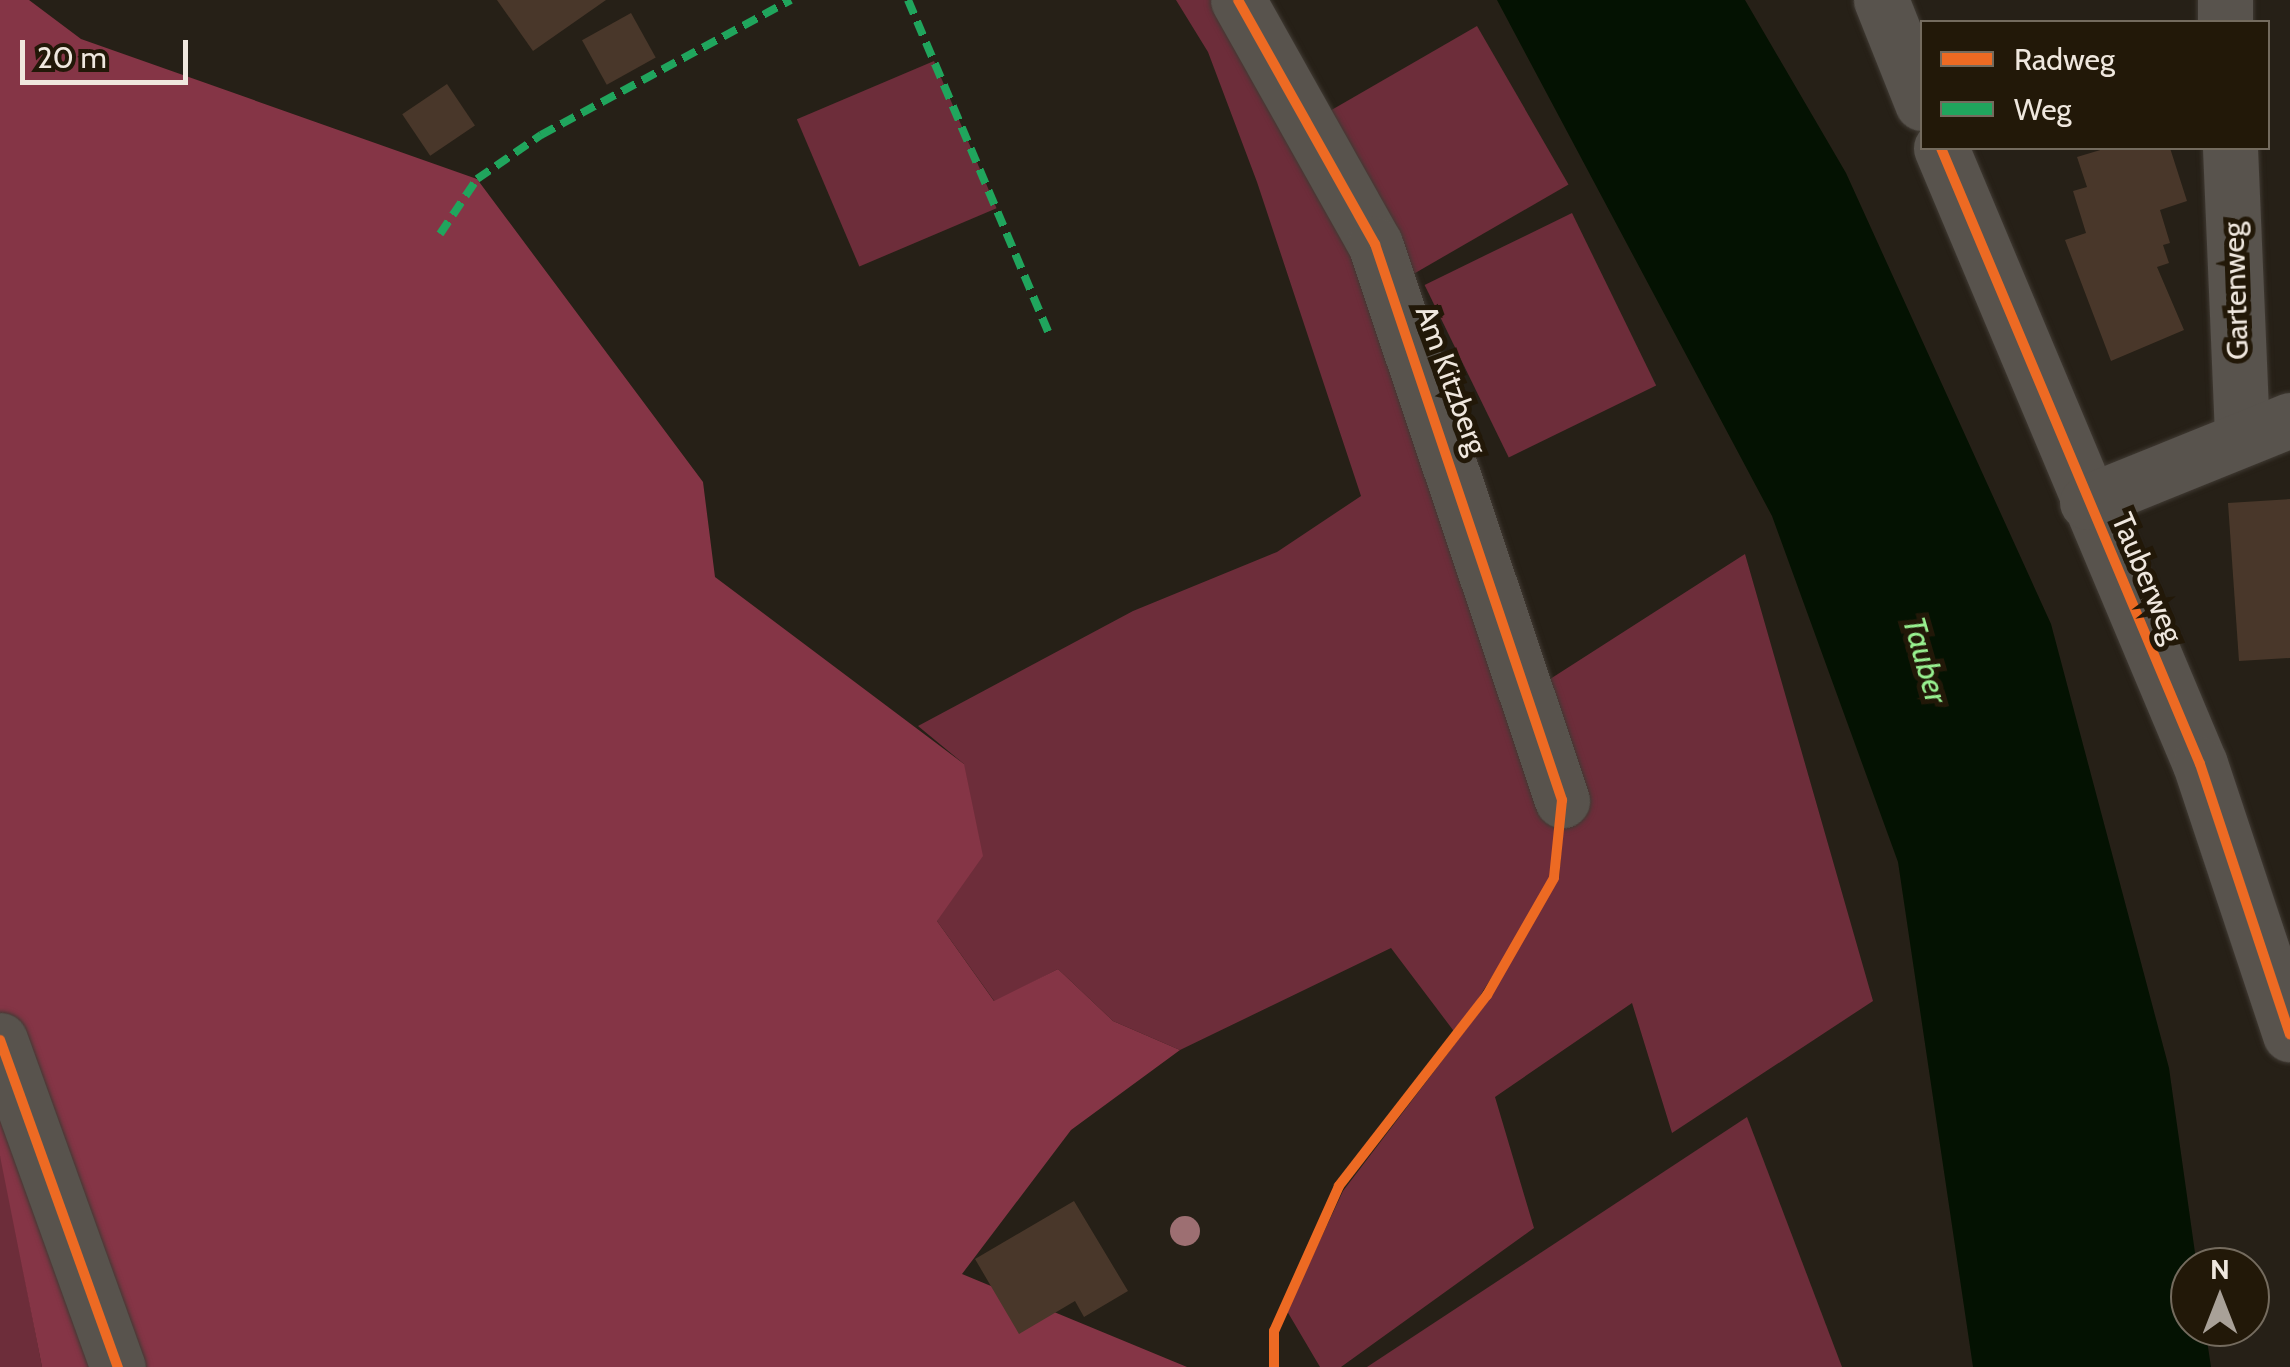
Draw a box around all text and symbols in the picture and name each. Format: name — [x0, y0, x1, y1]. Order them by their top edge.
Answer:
scale bar — [25, 20, 192, 82]
legend — [1920, 20, 2270, 150]
text: 20 m — [37, 39, 107, 76]
text: Radweg — [2014, 41, 2115, 78]
text: Weg — [2014, 91, 2072, 128]
street label: Gartenweg — [2216, 222, 2256, 360]
street label: Am Kitzberg — [1407, 301, 1495, 459]
street label: Tauberweg — [2104, 508, 2190, 648]
water label: Tauber — [1894, 612, 1956, 708]
north arrow — [2170, 1247, 2270, 1347]
text: N — [2210, 1252, 2230, 1286]

